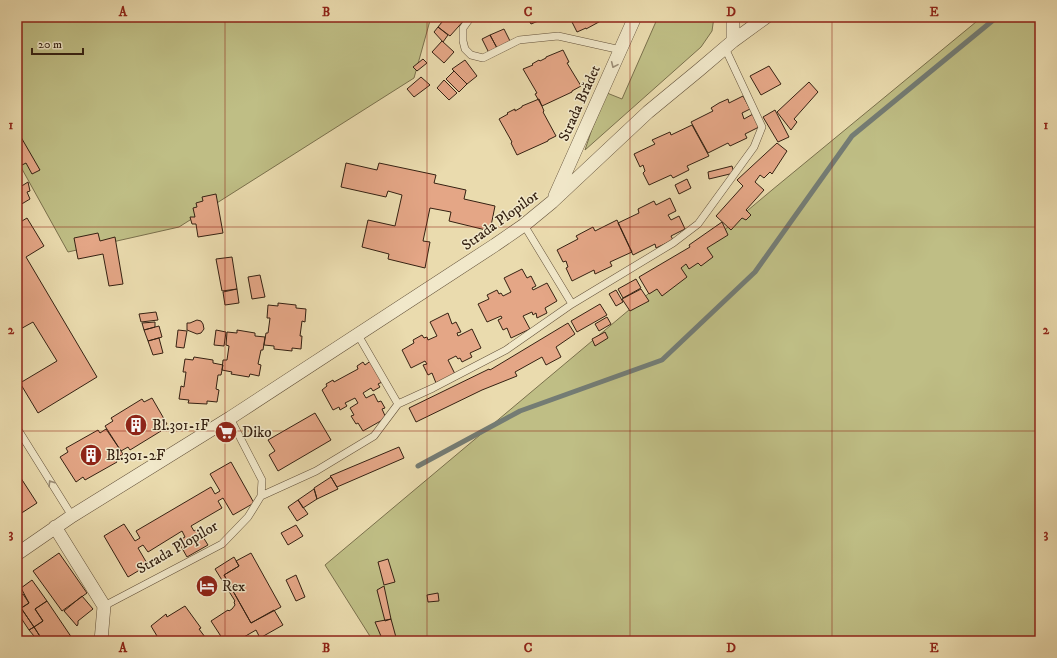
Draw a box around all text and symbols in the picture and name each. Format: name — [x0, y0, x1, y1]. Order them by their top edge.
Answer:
text: A — [118, 4, 128, 20]
text: B — [322, 4, 330, 20]
text: C — [524, 4, 533, 20]
text: D — [726, 4, 736, 20]
text: E — [929, 4, 939, 20]
scale bar — [32, 30, 83, 56]
text: 20 m — [38, 37, 62, 52]
one-way arrow — [611, 61, 619, 69]
street label: Strada Brădet — [554, 62, 605, 144]
text: 1 — [9, 117, 14, 133]
text: 1 — [1044, 117, 1049, 133]
street label: Strada Plopilor — [458, 186, 543, 255]
text: 2 — [8, 322, 15, 338]
text: 2 — [1043, 322, 1050, 338]
building icon: Bl.301-1F — [123, 412, 149, 438]
place label: Bl.301-1F — [152, 416, 209, 435]
supermarket icon: Diko — [213, 419, 239, 445]
place label: Diko — [242, 423, 272, 442]
building icon: Bl.301-2F — [78, 442, 104, 468]
place label: Bl.301-2F — [106, 446, 165, 465]
one-way arrow — [48, 480, 56, 487]
street label: Strada Plopilor — [133, 516, 222, 578]
text: 3 — [9, 526, 14, 542]
text: 3 — [1044, 526, 1049, 542]
hotel icon: Rex — [194, 573, 220, 599]
place label: Rex — [222, 577, 246, 596]
text: A — [118, 640, 128, 656]
text: B — [322, 640, 330, 656]
text: C — [524, 640, 533, 656]
text: D — [726, 640, 736, 656]
text: E — [929, 640, 939, 656]

